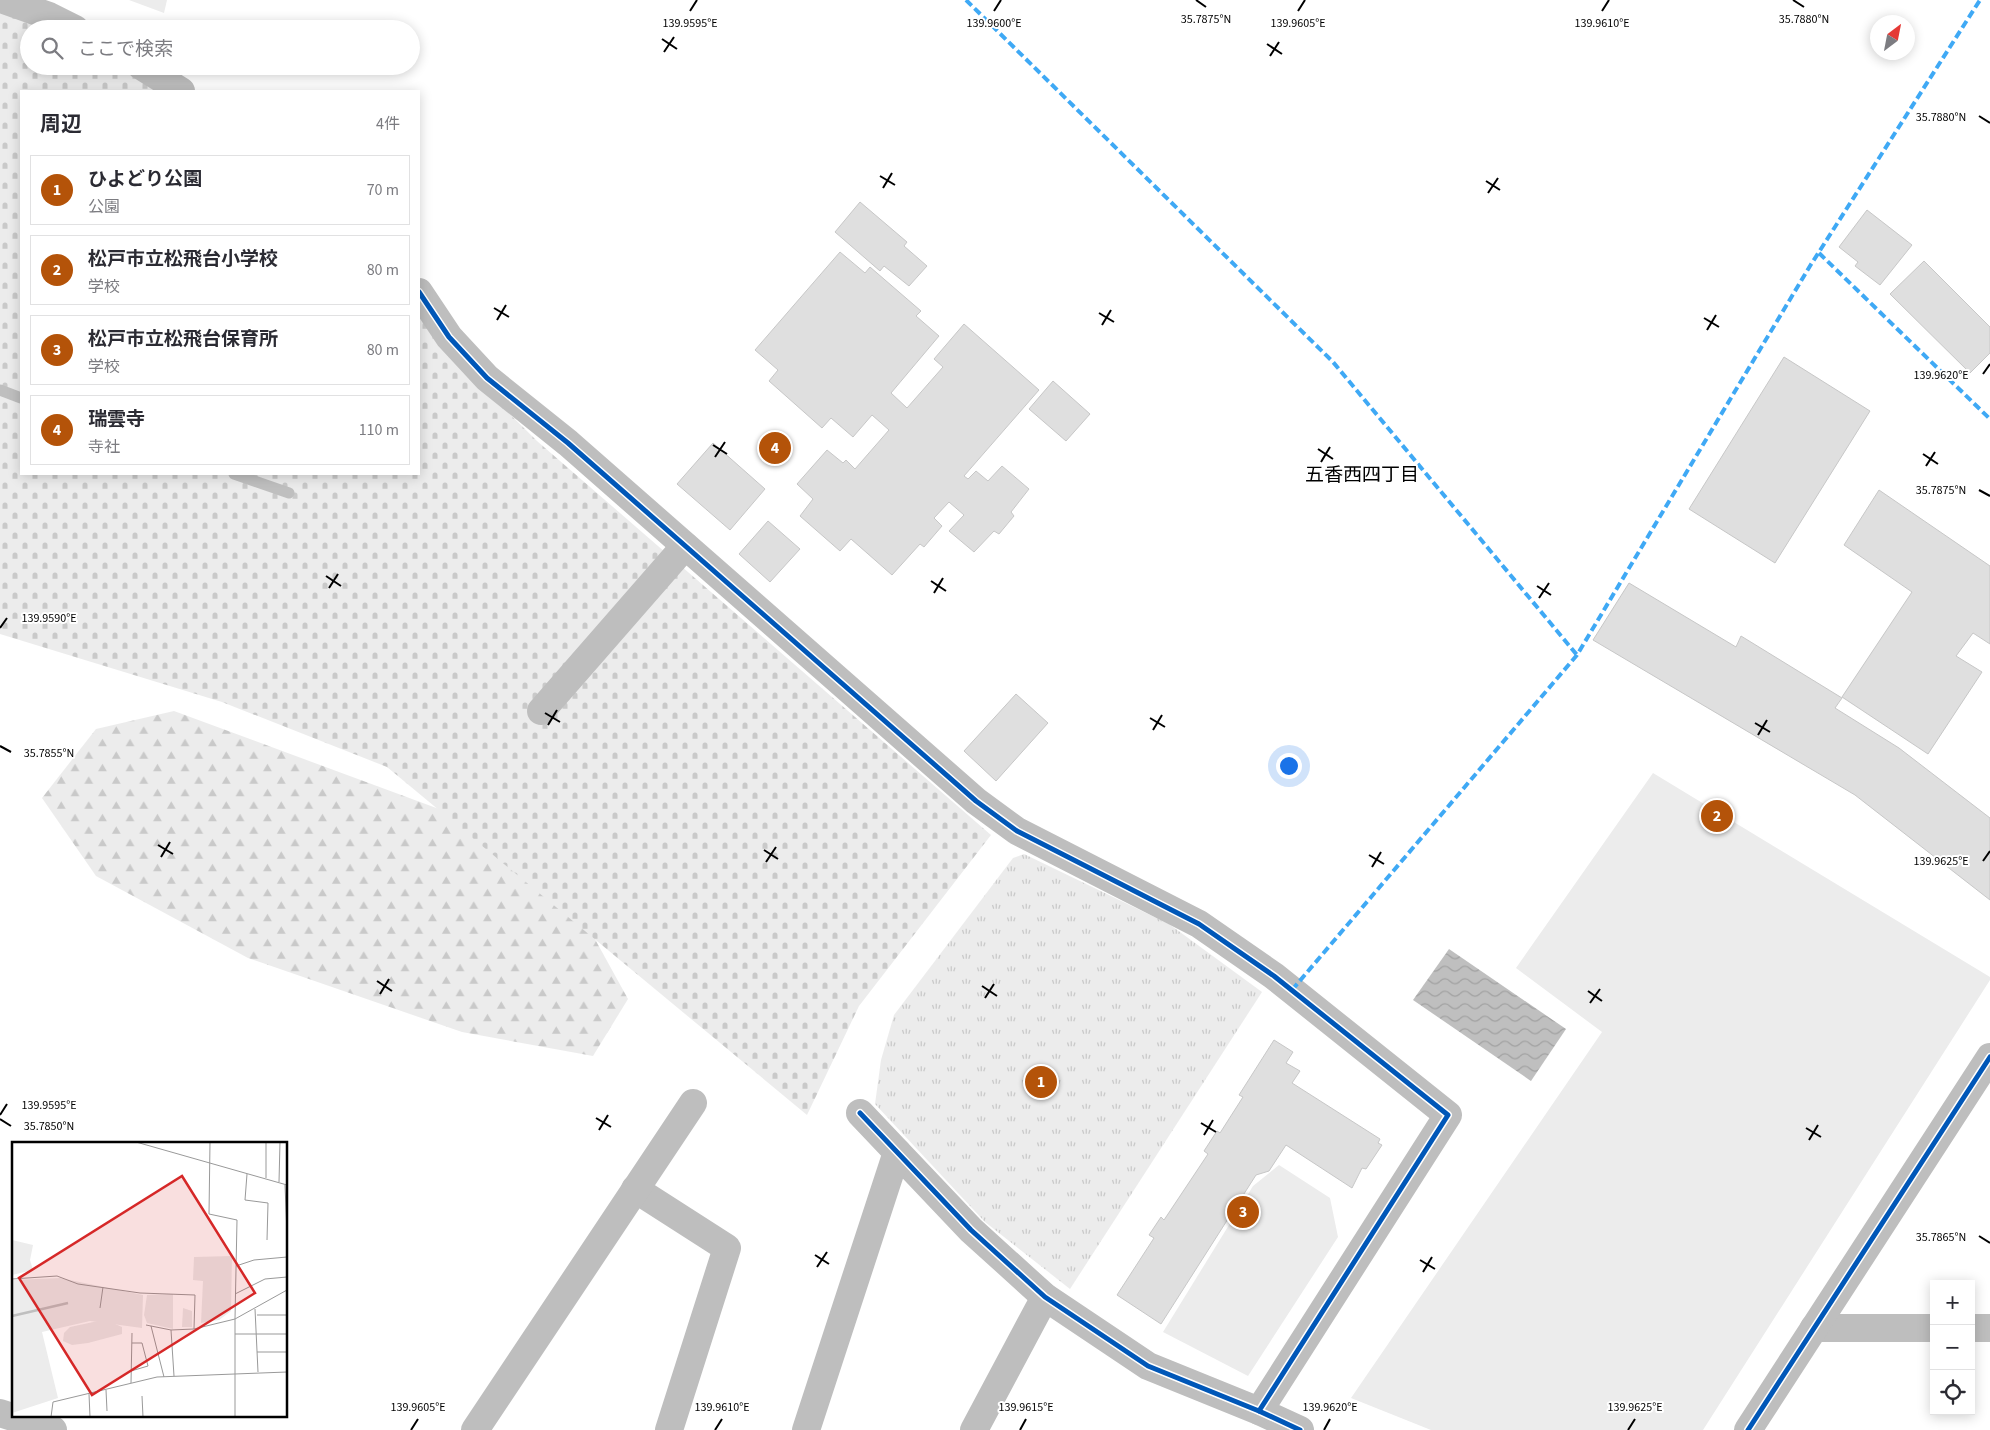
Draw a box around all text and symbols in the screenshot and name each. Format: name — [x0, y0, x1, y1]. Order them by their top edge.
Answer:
text: 35.7875°N — [1181, 11, 1231, 28]
text: 35.7880°N — [1779, 11, 1829, 28]
text: 139.9595°E — [662, 15, 718, 32]
text: 139.9600°E — [966, 15, 1022, 32]
text: 139.9605°E — [1270, 15, 1326, 32]
text: 139.9610°E — [1574, 15, 1630, 32]
north arrow — [1870, 15, 1915, 60]
search box — [20, 20, 420, 75]
icon: search — [38, 34, 66, 62]
text: ここで検索 — [78, 36, 173, 63]
text: 周辺 — [40, 109, 82, 139]
text: 35.7880°N — [1916, 109, 1966, 126]
text: 4件 — [376, 113, 400, 135]
text: ひよどり公園 — [88, 166, 202, 193]
text: 1 — [53, 179, 61, 201]
text: 70 m — [367, 179, 399, 201]
text: 公園 — [88, 196, 120, 218]
text: 松戸市立松飛台小学校 — [88, 246, 278, 273]
text: 2 — [53, 259, 61, 281]
text: 80 m — [367, 259, 399, 281]
text: 学校 — [88, 276, 120, 298]
text: 松戸市立松飛台保育所 — [88, 326, 278, 353]
text: 3 — [53, 339, 61, 361]
text: 80 m — [367, 339, 399, 361]
text: 学校 — [88, 356, 120, 378]
text: 139.9620°E — [1913, 367, 1969, 384]
text: 瑞雲寺 — [88, 406, 145, 433]
text: 4 — [53, 419, 61, 441]
text: 110 m — [359, 419, 399, 441]
pin: 4 — [759, 429, 791, 467]
text: 寺社 — [88, 436, 120, 458]
district label: 五香西四丁目 — [1305, 462, 1419, 489]
text: 35.7875°N — [1916, 482, 1966, 499]
text: 139.9590°E — [21, 610, 77, 627]
text: 35.7855°N — [24, 745, 74, 762]
your location — [1276, 753, 1302, 779]
pin: 2 — [1701, 797, 1733, 835]
text: 139.9625°E — [1913, 853, 1969, 870]
pin: 1 — [1025, 1063, 1057, 1101]
text: 139.9595°E — [21, 1097, 77, 1114]
text: 35.7850°N — [24, 1118, 74, 1135]
inset map — [12, 1142, 288, 1418]
pin: 3 — [1227, 1193, 1259, 1231]
text: 35.7865°N — [1916, 1229, 1966, 1246]
map controls — [1930, 1280, 1975, 1415]
button: + — [1930, 1280, 1975, 1325]
button: − — [1930, 1325, 1975, 1370]
button: locate — [1930, 1370, 1975, 1415]
text: 139.9605°E — [390, 1399, 446, 1416]
text: 139.9610°E — [694, 1399, 750, 1416]
text: 139.9615°E — [998, 1399, 1054, 1416]
text: 139.9620°E — [1302, 1399, 1358, 1416]
text: 139.9625°E — [1607, 1399, 1663, 1416]

